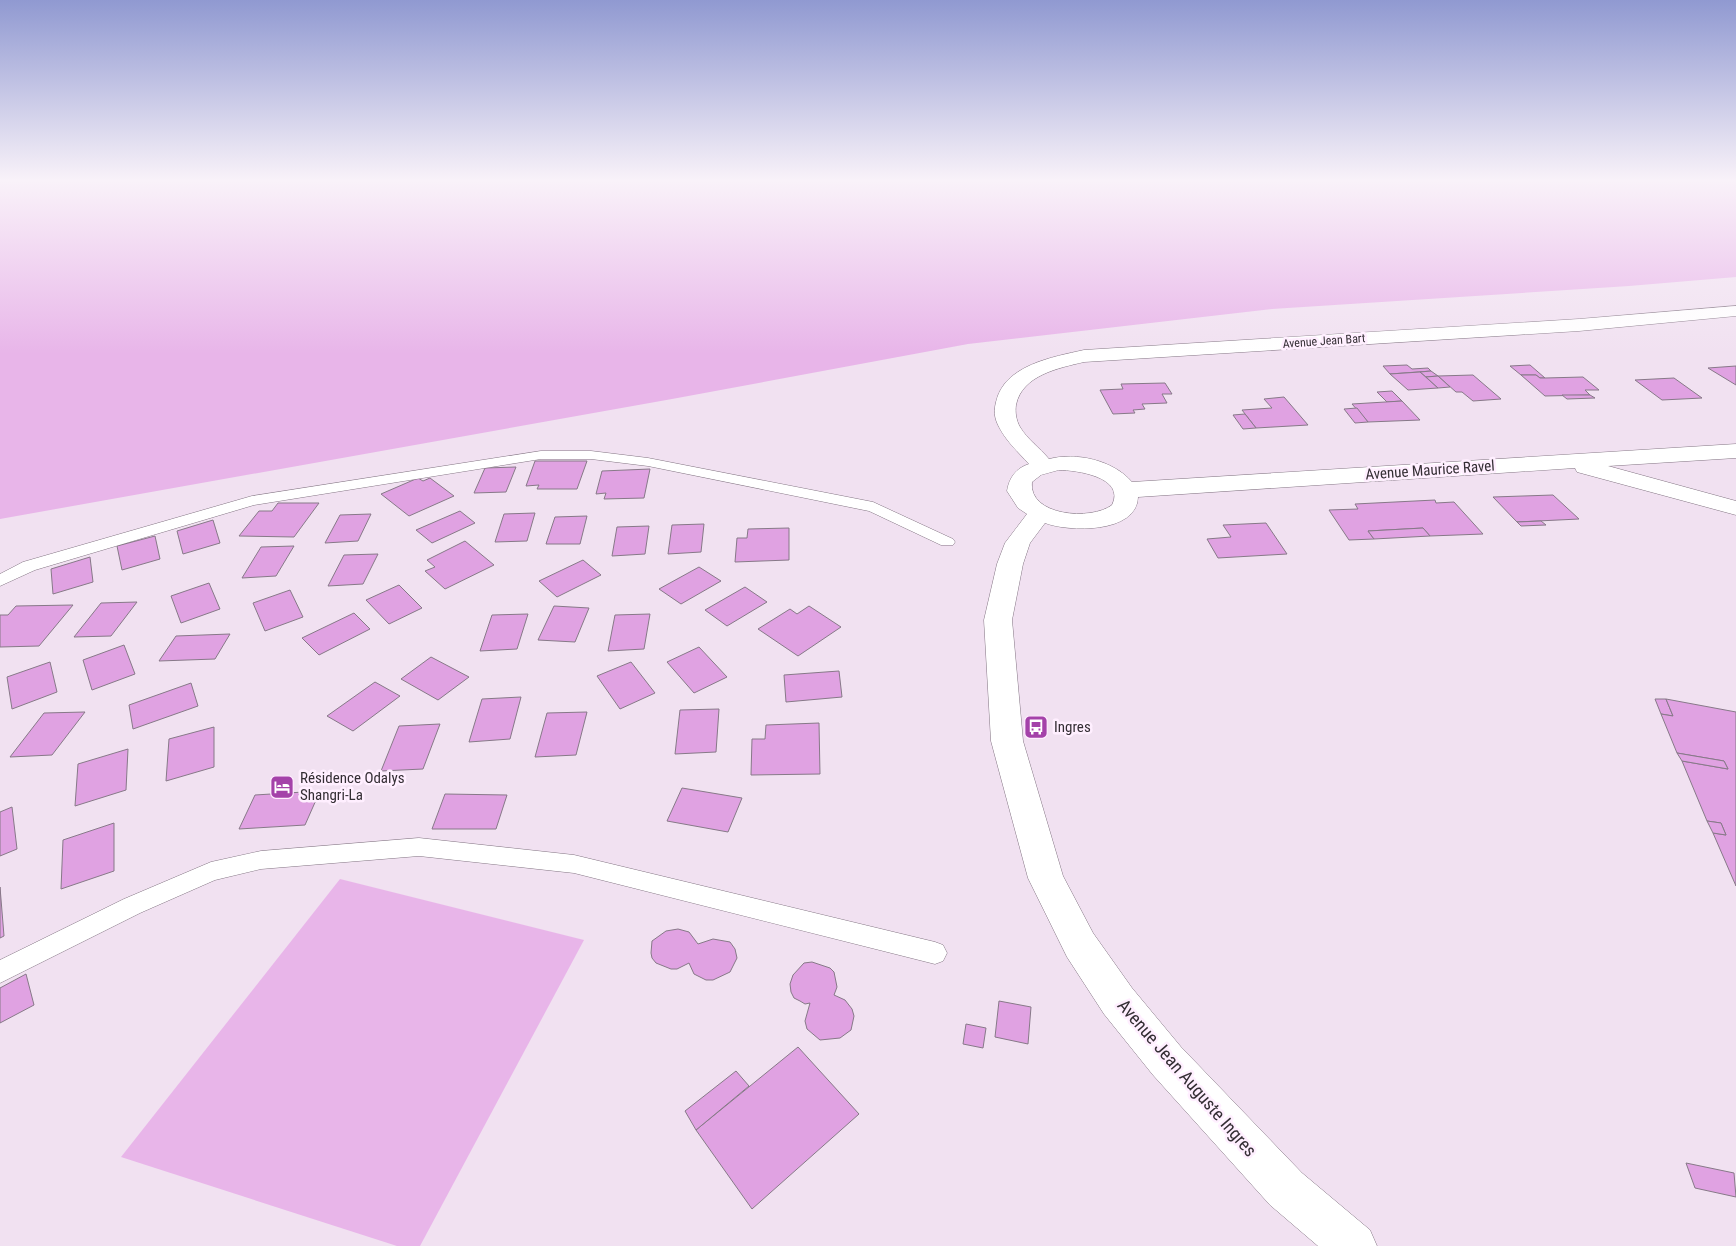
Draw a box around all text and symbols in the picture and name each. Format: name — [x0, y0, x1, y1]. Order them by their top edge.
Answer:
street label: Avenue Jean Bart — [1282, 331, 1366, 351]
street label: Avenue Maurice Ravel — [1365, 457, 1495, 483]
bus stop icon: Ingres — [1023, 714, 1049, 740]
place label: Ingres — [1054, 718, 1091, 736]
place label: Résidence Odalys Shangri-La — [300, 769, 405, 804]
hotel icon: Résidence Odalys Shangri-La — [269, 774, 295, 800]
street label: Avenue Jean Auguste Ingres — [1113, 995, 1261, 1161]

